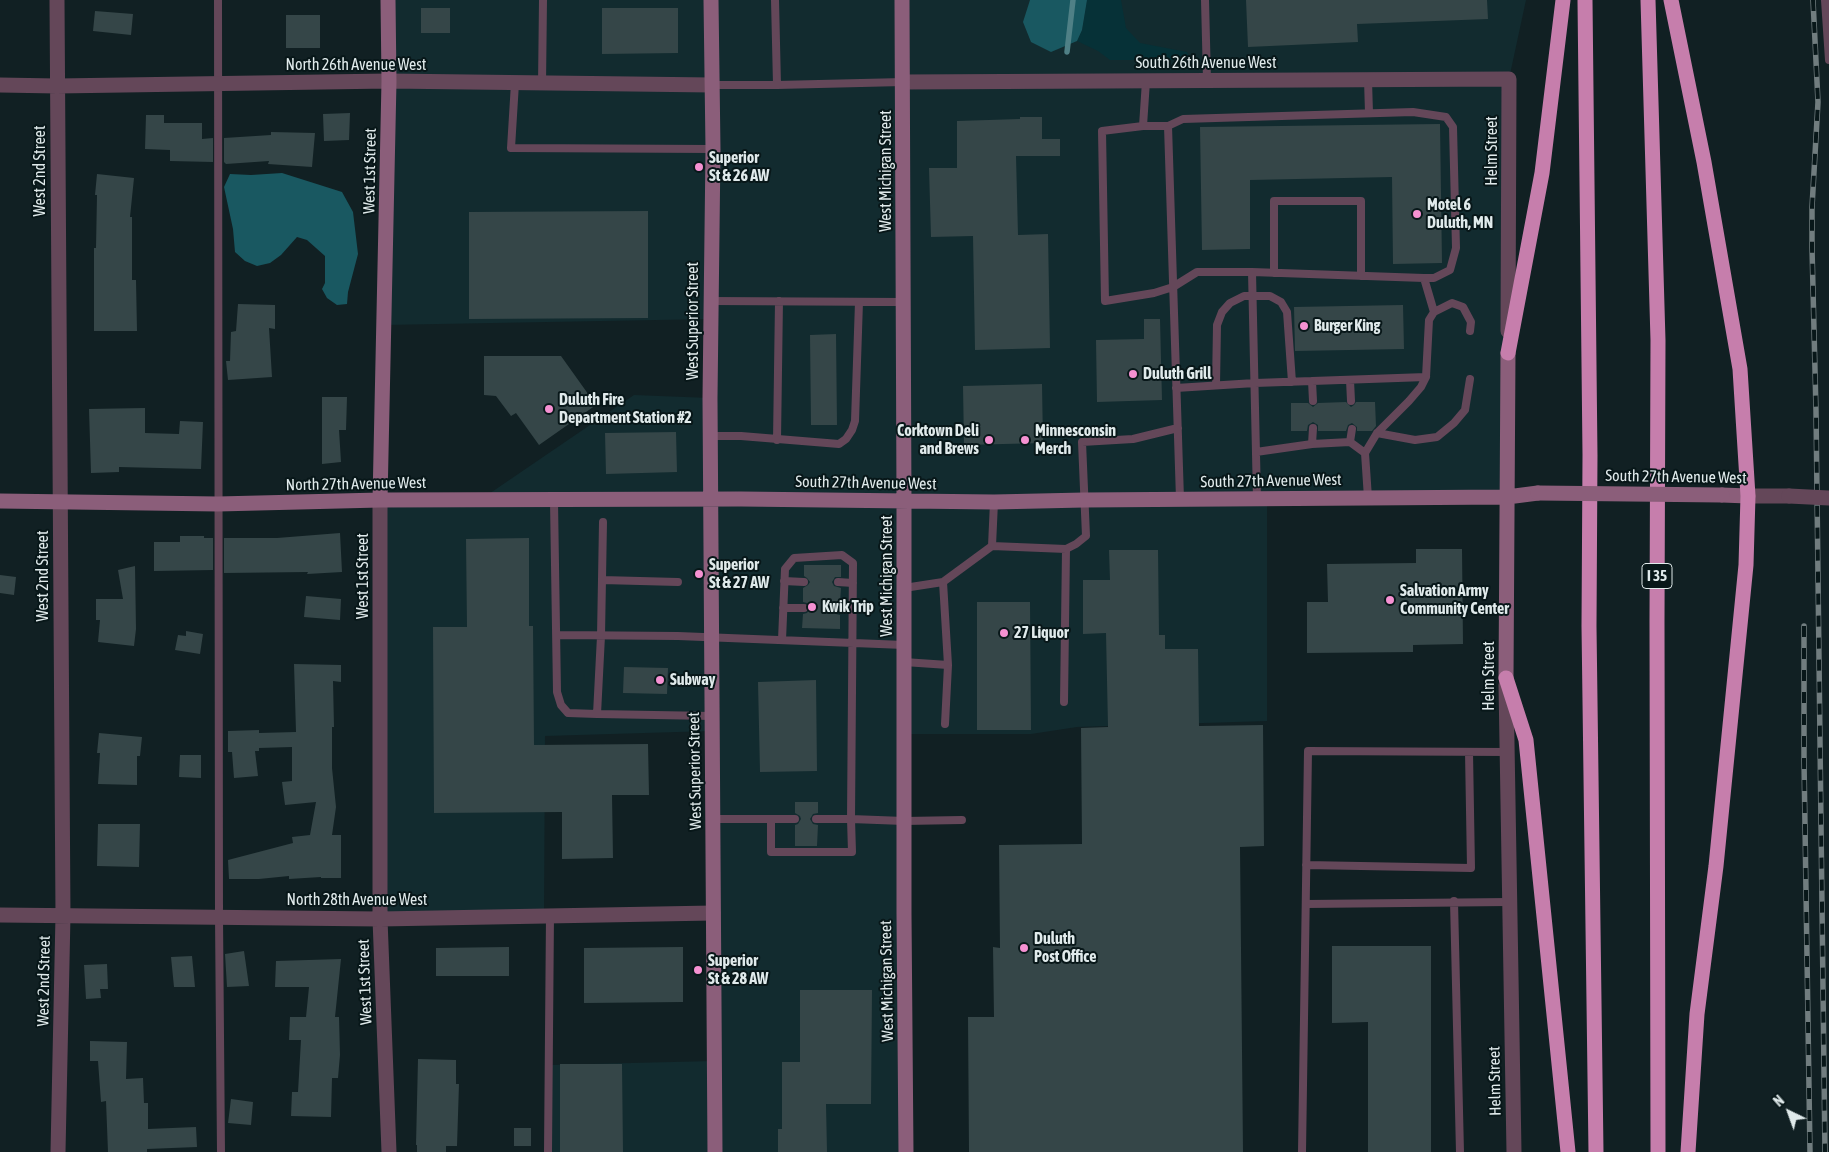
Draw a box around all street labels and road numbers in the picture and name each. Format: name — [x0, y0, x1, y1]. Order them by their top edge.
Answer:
street label: South 26th Avenue West — [1135, 53, 1277, 73]
street label: North 26th Avenue West — [286, 55, 426, 75]
street label: West Michigan Street — [876, 110, 896, 232]
street label: Helm Street — [1482, 116, 1502, 186]
street label: West 2nd Street — [30, 126, 50, 216]
street label: West 1st Street — [360, 128, 380, 214]
street label: West Superior Street — [683, 262, 703, 380]
street label: South 27th Avenue West — [1605, 466, 1747, 488]
street label: South 27th Avenue West — [1200, 470, 1342, 492]
street label: South 27th Avenue West — [795, 472, 937, 494]
street label: North 27th Avenue West — [285, 473, 427, 495]
street label: West Michigan Street — [877, 515, 897, 637]
street label: West 2nd Street — [33, 531, 53, 621]
street label: West 1st Street — [353, 533, 373, 619]
road number: I 35 — [1642, 564, 1672, 588]
street label: Helm Street — [1479, 641, 1499, 711]
street label: West Superior Street — [684, 712, 706, 830]
street label: North 28th Avenue West — [287, 890, 427, 910]
street label: West Michigan Street — [876, 920, 898, 1042]
street label: West 2nd Street — [34, 935, 54, 1027]
street label: West 1st Street — [354, 939, 376, 1025]
street label: Helm Street — [1485, 1046, 1505, 1116]

